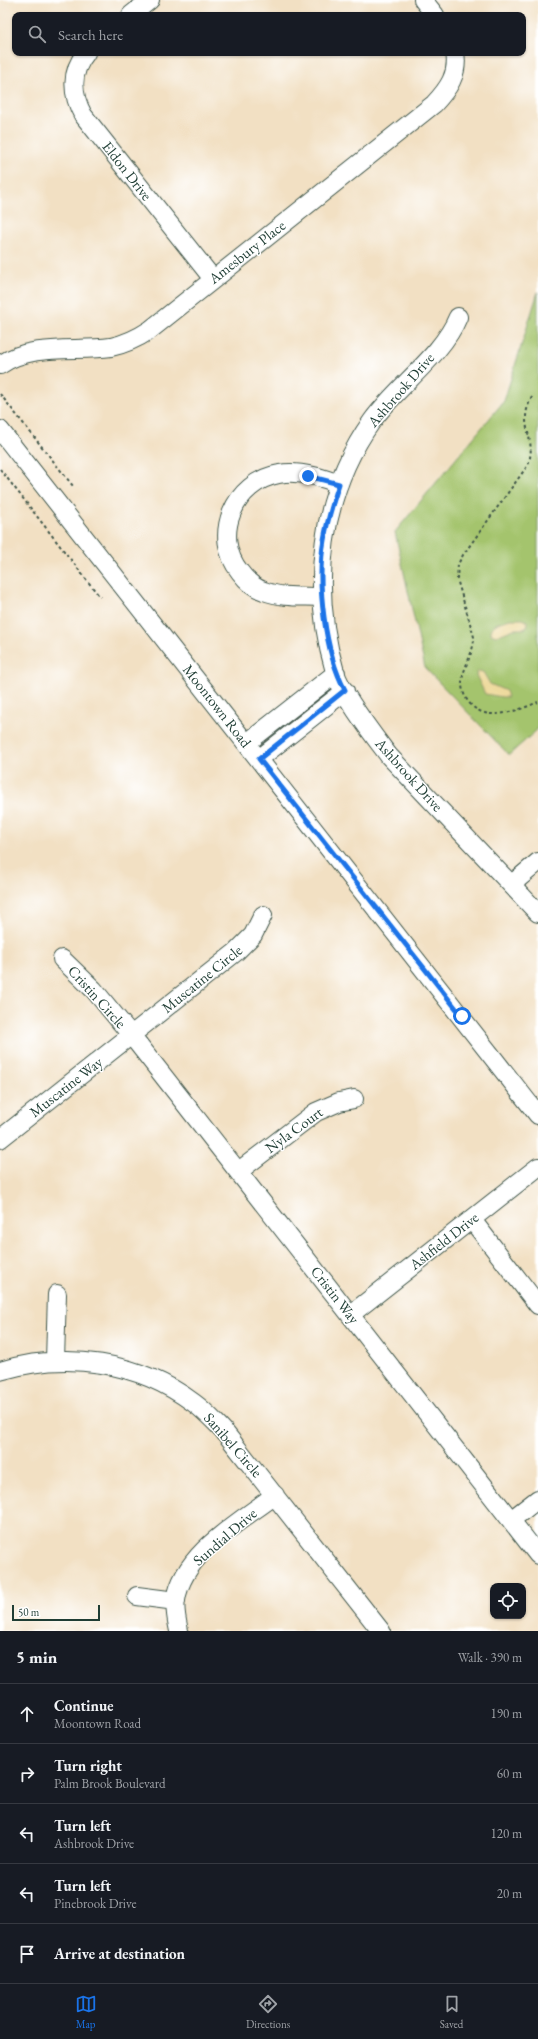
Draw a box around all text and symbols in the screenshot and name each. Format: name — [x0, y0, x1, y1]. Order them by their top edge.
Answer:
search box — [12, 12, 526, 56]
icon: search — [26, 23, 48, 45]
text: Search here — [58, 25, 123, 44]
street label: Eldon Drive — [98, 137, 157, 204]
street label: Amesbury Place — [204, 216, 289, 288]
street label: Ashbrook Drive — [362, 348, 438, 432]
route end — [299, 467, 317, 485]
street label: Moontown Road — [179, 660, 256, 751]
street label: Ashbrook Drive — [371, 733, 447, 815]
street label: Muscatine Circle — [158, 940, 246, 1017]
street label: Cristin Circle — [64, 961, 131, 1032]
route start — [453, 1007, 471, 1025]
street label: Muscatine Way — [25, 1052, 107, 1121]
street label: Nyla Court — [261, 1102, 327, 1157]
street label: Ashfield Drive — [404, 1208, 482, 1274]
street label: Cristin Way — [307, 1262, 364, 1328]
street label: Sanibel Circle — [200, 1408, 267, 1481]
street label: Sundial Drive — [189, 1504, 261, 1570]
map controls — [490, 1583, 526, 1619]
button: locate — [490, 1583, 526, 1619]
scale bar — [12, 1603, 100, 1622]
text: 50 m — [18, 1605, 39, 1619]
text: 5 min — [16, 1646, 57, 1668]
text: Walk · 390 m — [458, 1649, 522, 1666]
text: Continue — [54, 1696, 114, 1715]
icon: ahead — [16, 1703, 38, 1725]
text: 190 m — [491, 1705, 522, 1722]
text: Moontown Road — [54, 1715, 141, 1732]
text: Turn right — [54, 1756, 122, 1775]
icon: right — [16, 1763, 38, 1785]
text: 60 m — [497, 1765, 522, 1782]
text: Palm Brook Boulevard — [54, 1775, 166, 1792]
text: Turn left — [54, 1816, 111, 1835]
icon: left — [16, 1823, 38, 1845]
text: 120 m — [491, 1825, 522, 1842]
text: Ashbrook Drive — [54, 1835, 134, 1852]
text: Turn left — [54, 1876, 111, 1895]
icon: left — [16, 1883, 38, 1905]
text: 20 m — [497, 1885, 522, 1902]
text: Pinebrook Drive — [54, 1895, 136, 1912]
icon: arrive — [16, 1943, 38, 1965]
text: Arrive at destination — [54, 1944, 185, 1963]
tab: Map — [75, 1993, 97, 2031]
tab: Directions — [246, 1993, 290, 2031]
tab: Saved — [440, 1993, 463, 2031]

